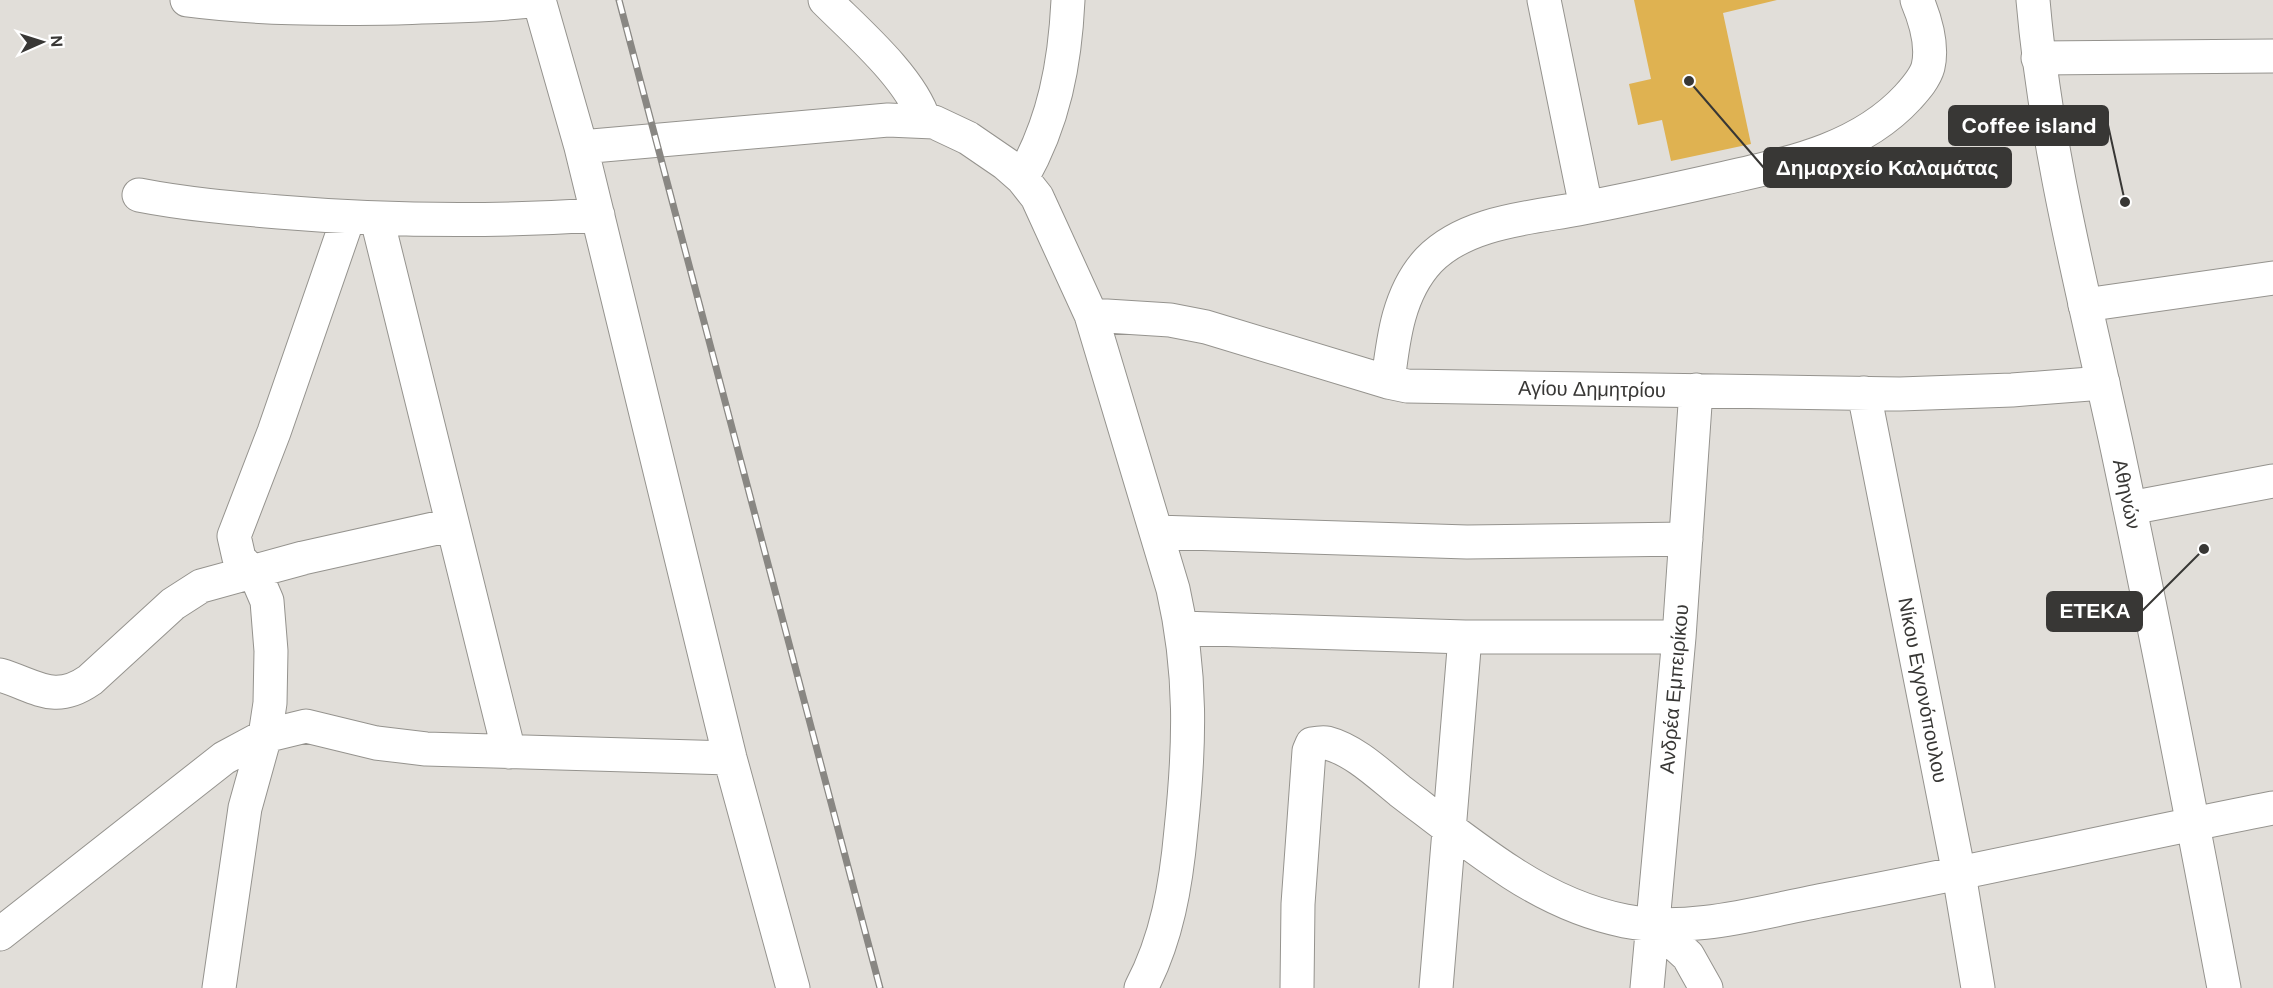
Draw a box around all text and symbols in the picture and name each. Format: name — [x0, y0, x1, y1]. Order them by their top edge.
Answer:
north arrow — [12, 12, 72, 72]
text: N — [46, 35, 67, 48]
callout: Coffee island — [1949, 106, 2108, 145]
text: Coffee island — [1961, 112, 2097, 140]
callout: Δημαρχείο Καλαμάτας — [1764, 148, 2011, 187]
text: Δημαρχείο Καλαμάτας — [1776, 154, 1998, 182]
street label: Αγίου Δημητρίου — [1518, 375, 1666, 403]
street label: Αθηνών — [2107, 456, 2147, 532]
callout: ΕΤΕΚΑ — [2047, 592, 2142, 631]
street label: Νίκου Εγγονόπουλου — [1892, 595, 1954, 785]
text: ΕΤΕΚΑ — [2059, 597, 2131, 625]
street label: Ανδρέα Εμπειρίκου — [1654, 603, 1694, 775]

